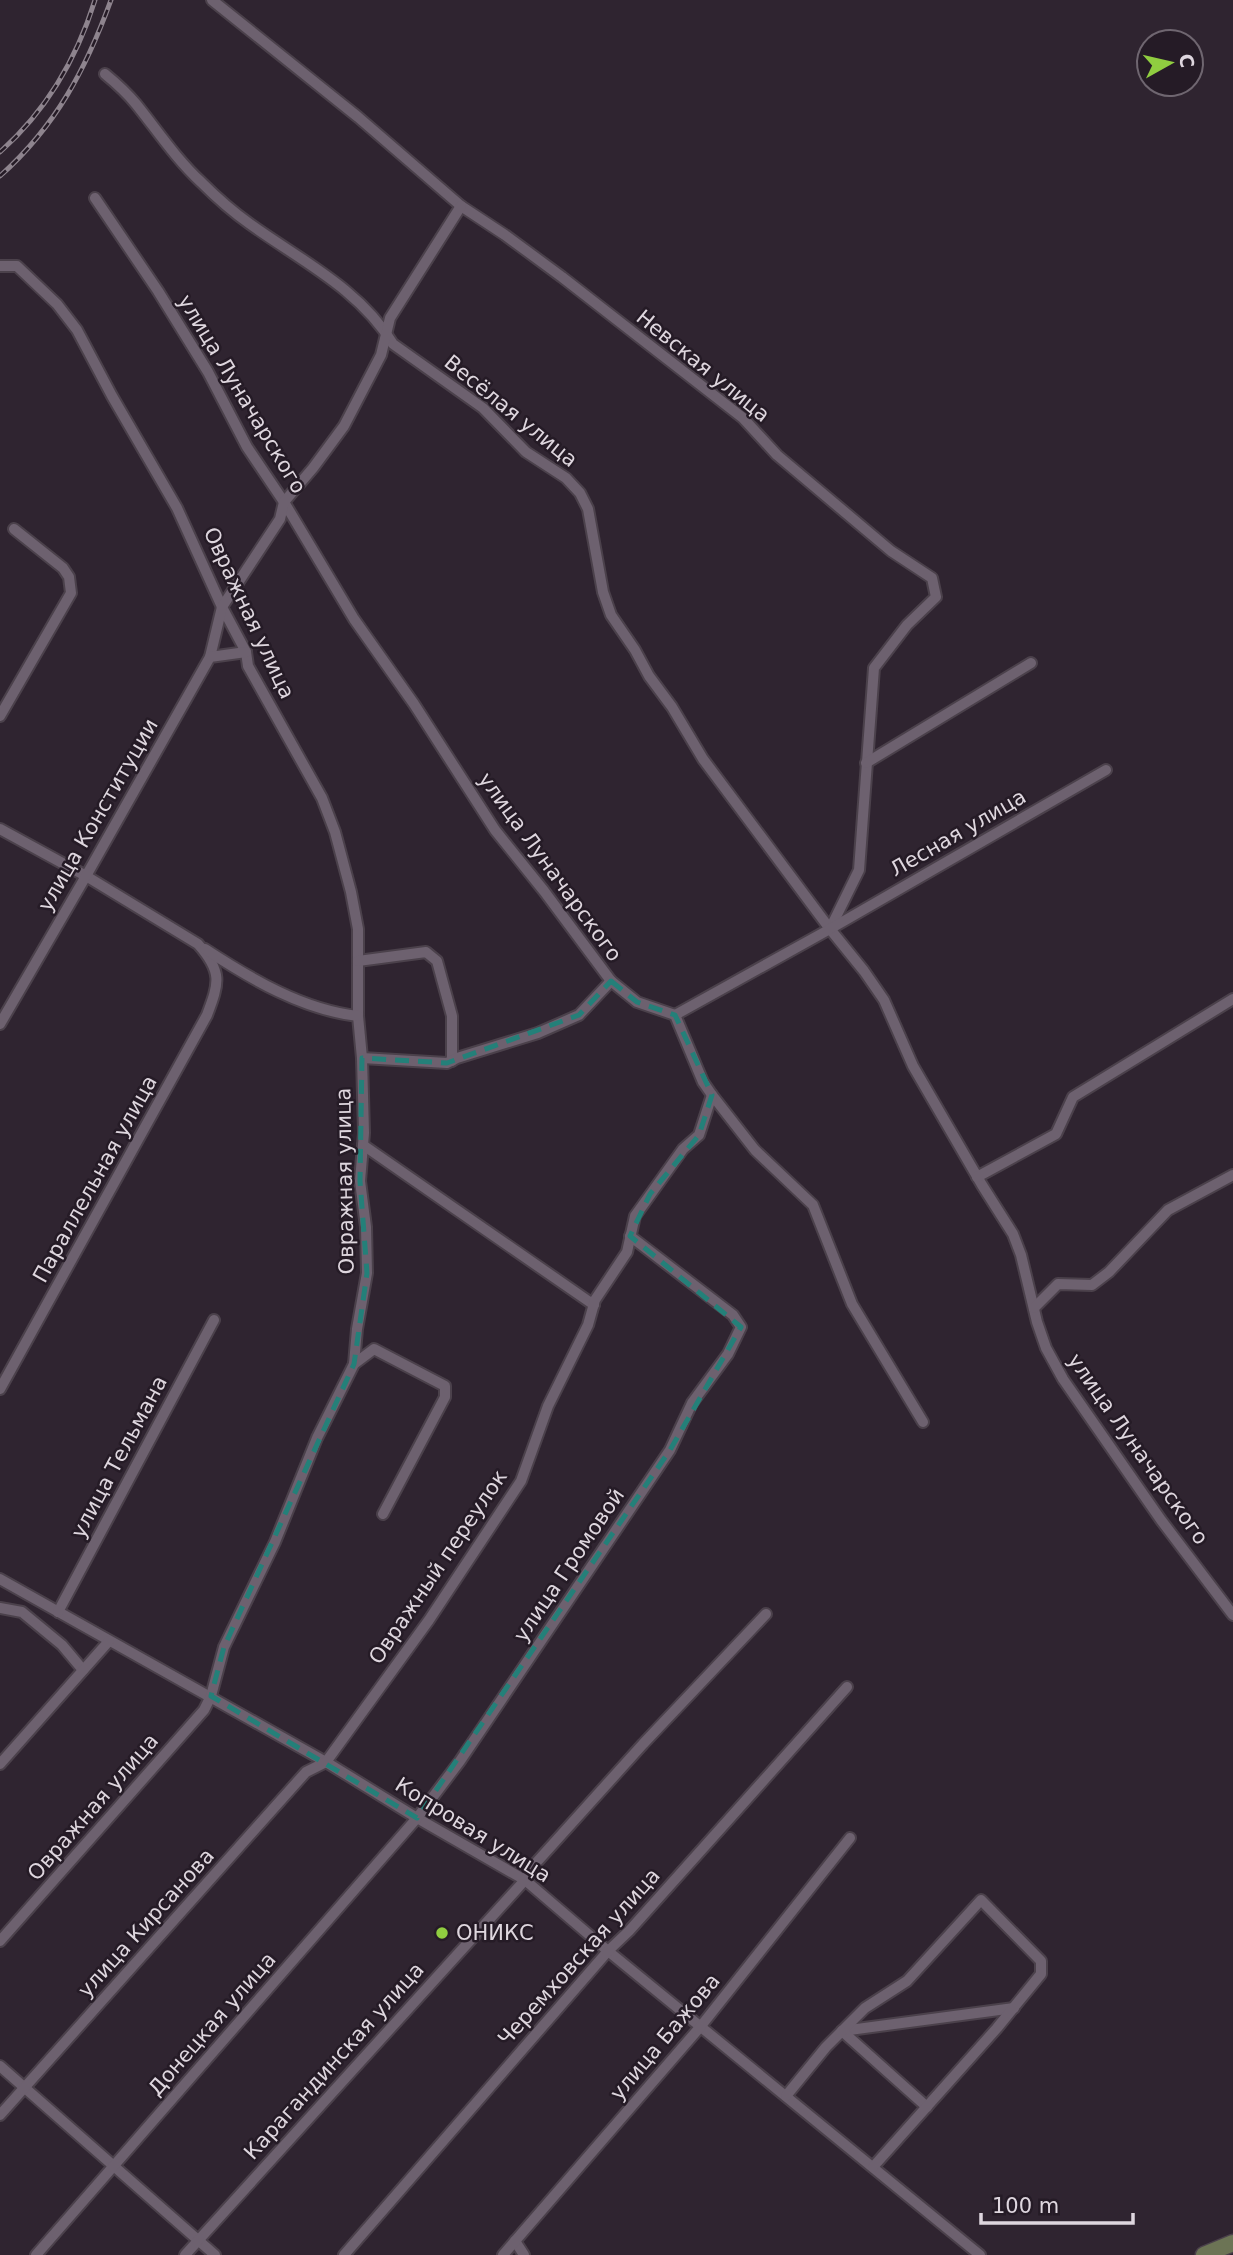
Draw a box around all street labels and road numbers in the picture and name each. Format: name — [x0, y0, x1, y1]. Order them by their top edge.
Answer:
street label: улица Луначарского — [173, 290, 311, 498]
street label: Невская улица — [632, 305, 774, 427]
street label: Весёлая улица — [440, 350, 582, 472]
street label: Овражная улица — [199, 523, 299, 703]
street label: улица Конституции — [33, 714, 163, 916]
street label: улица Луначарского — [473, 768, 627, 966]
street label: Лесная улица — [886, 784, 1030, 882]
street label: Параллельная улица — [28, 1071, 162, 1287]
street label: Овражная улица — [331, 1088, 359, 1274]
street label: улица Луначарского — [1063, 1349, 1213, 1549]
street label: улица Тельмана — [66, 1372, 172, 1542]
street label: Овражный переулок — [364, 1465, 512, 1669]
street label: улица Громовой — [509, 1484, 629, 1646]
street label: Овражная улица — [23, 1729, 163, 1885]
street label: Копровая улица — [391, 1772, 555, 1888]
street label: улица Кирсанова — [73, 1844, 219, 2002]
street label: Черемховская улица — [493, 1863, 665, 2051]
street label: Донецкая улица — [143, 1948, 281, 2100]
street label: Карагандинская улица — [239, 1958, 429, 2164]
street label: улица Бажова — [605, 1969, 725, 2105]

